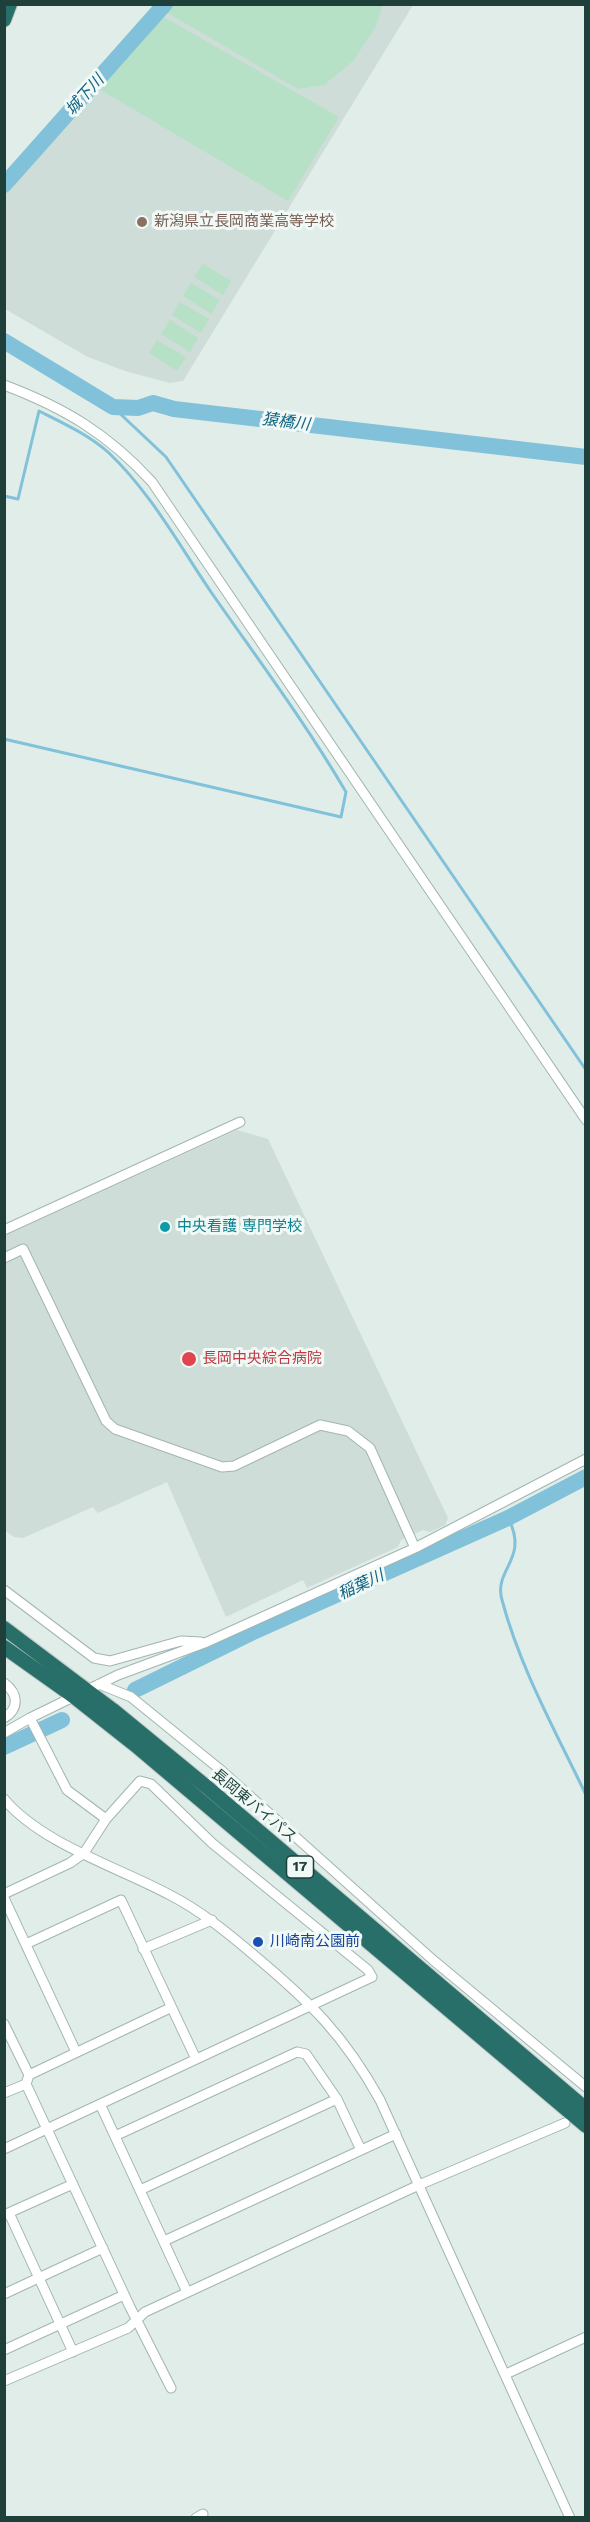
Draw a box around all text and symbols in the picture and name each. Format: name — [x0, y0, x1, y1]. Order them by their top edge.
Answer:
water label: 城下川 — [62, 71, 108, 119]
place label: 新潟県立長岡商業高等学校 — [154, 213, 334, 231]
marker: 新潟県立長岡商業高等学校 — [135, 215, 149, 229]
water label: 猿橋川 — [261, 410, 311, 434]
place label: 中央看護 専門学校 — [177, 1218, 302, 1236]
marker: 中央看護 専門学校 — [158, 1220, 172, 1234]
marker: 長岡中央綜合病院 — [180, 1350, 198, 1368]
place label: 長岡中央綜合病院 — [202, 1350, 322, 1368]
water label: 稲葉川 — [335, 1566, 387, 1604]
street label: 長岡東バイパス — [208, 1765, 300, 1847]
road number: 17 — [286, 1856, 314, 1878]
place label: 川崎南公園前 — [270, 1933, 360, 1951]
marker: 川崎南公園前 — [251, 1935, 265, 1949]

